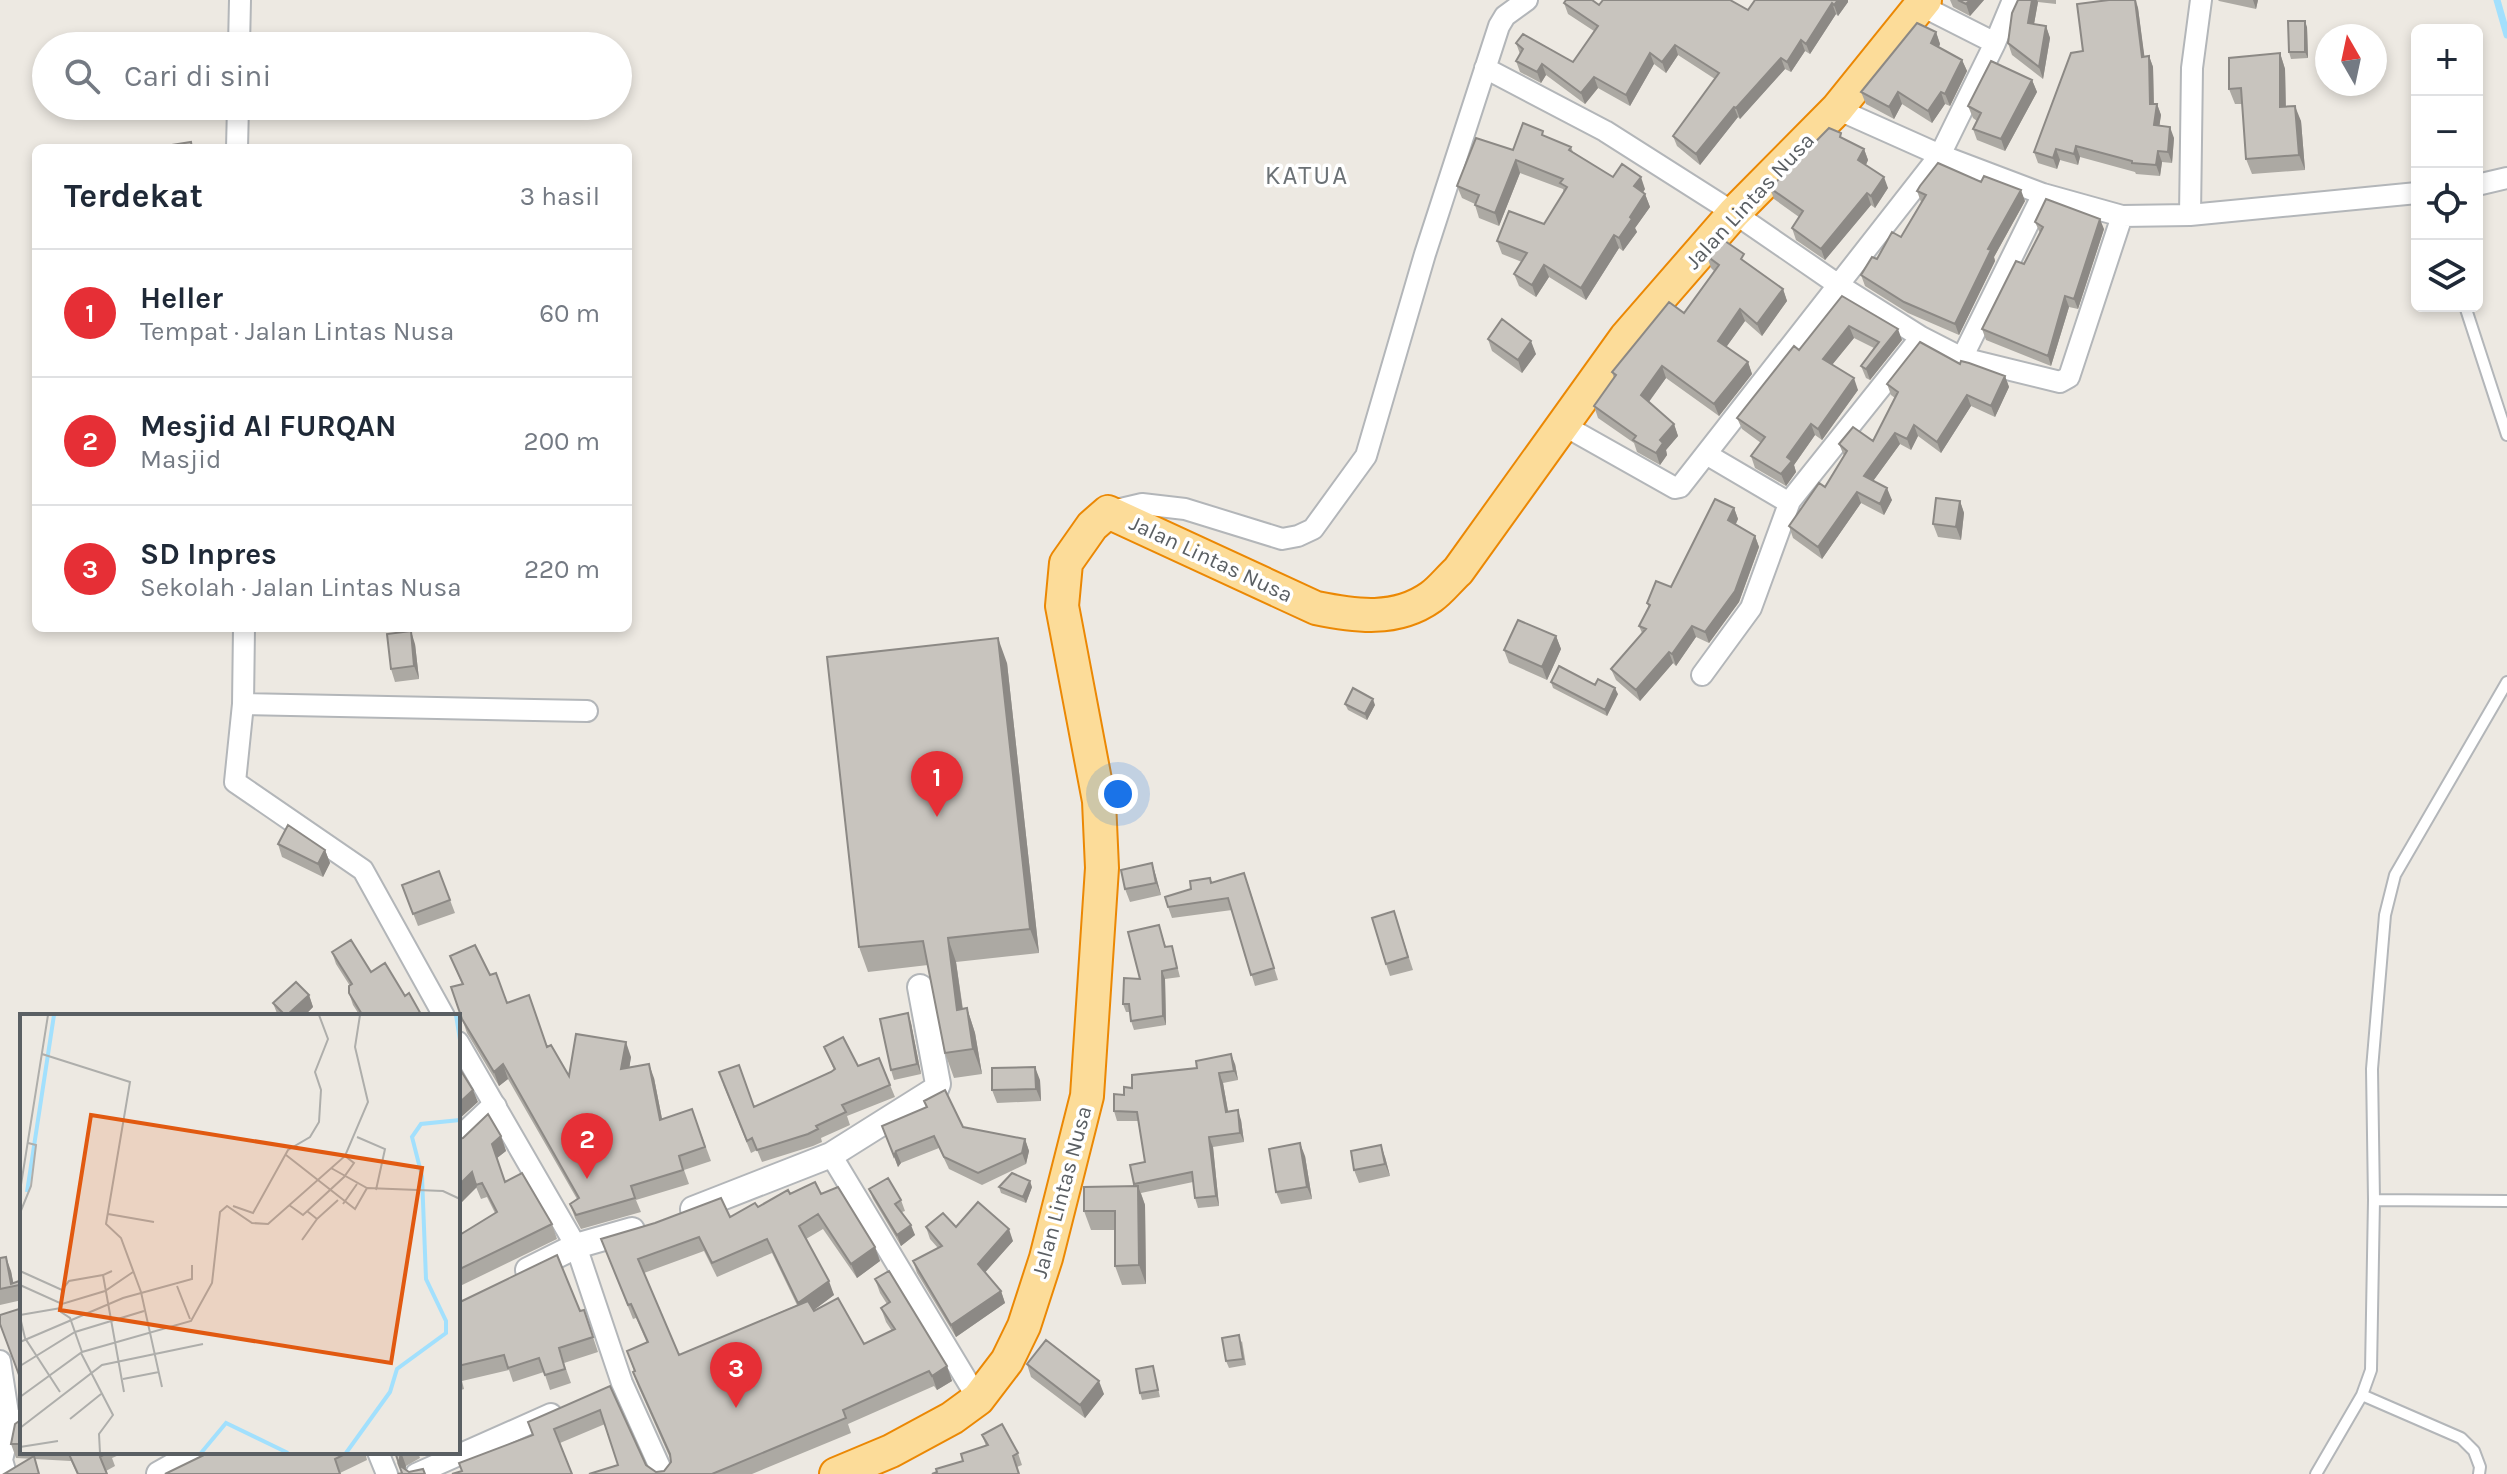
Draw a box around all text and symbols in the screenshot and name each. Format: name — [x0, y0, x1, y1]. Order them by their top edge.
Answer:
north arrow — [2315, 24, 2387, 96]
map controls — [2411, 24, 2483, 312]
button: + — [2411, 24, 2483, 96]
search box — [32, 32, 632, 120]
icon: search — [60, 54, 104, 98]
text: Cari di sini — [124, 58, 271, 94]
button: − — [2411, 96, 2483, 168]
street label: Jalan Lintas Nusa — [1680, 127, 1820, 275]
district label: KATUA — [1265, 160, 1349, 191]
button: locate — [2411, 168, 2483, 240]
text: Terdekat — [64, 176, 203, 216]
text: 3 hasil — [520, 181, 600, 212]
button: layers — [2411, 240, 2483, 312]
text: Heller — [140, 280, 223, 316]
text: 1 — [85, 298, 95, 329]
text: 60 m — [539, 298, 600, 329]
text: Tempat · Jalan Lintas Nusa — [140, 316, 454, 347]
text: Mesjid Al FURQAN — [140, 408, 397, 444]
text: 2 — [82, 426, 98, 457]
text: 200 m — [524, 426, 600, 457]
text: Masjid — [140, 444, 221, 475]
street label: Jalan Lintas Nusa — [1125, 510, 1297, 608]
text: SD Inpres — [140, 536, 277, 572]
text: 3 — [82, 554, 98, 585]
text: 220 m — [524, 554, 600, 585]
text: Sekolah · Jalan Lintas Nusa — [140, 572, 462, 603]
pin: 1 — [911, 751, 963, 817]
your location — [1098, 774, 1138, 814]
inset map — [20, 1014, 460, 1454]
street label: Jalan Lintas Nusa — [1027, 1103, 1097, 1281]
pin: 2 — [561, 1113, 613, 1179]
pin: 3 — [710, 1342, 762, 1408]

